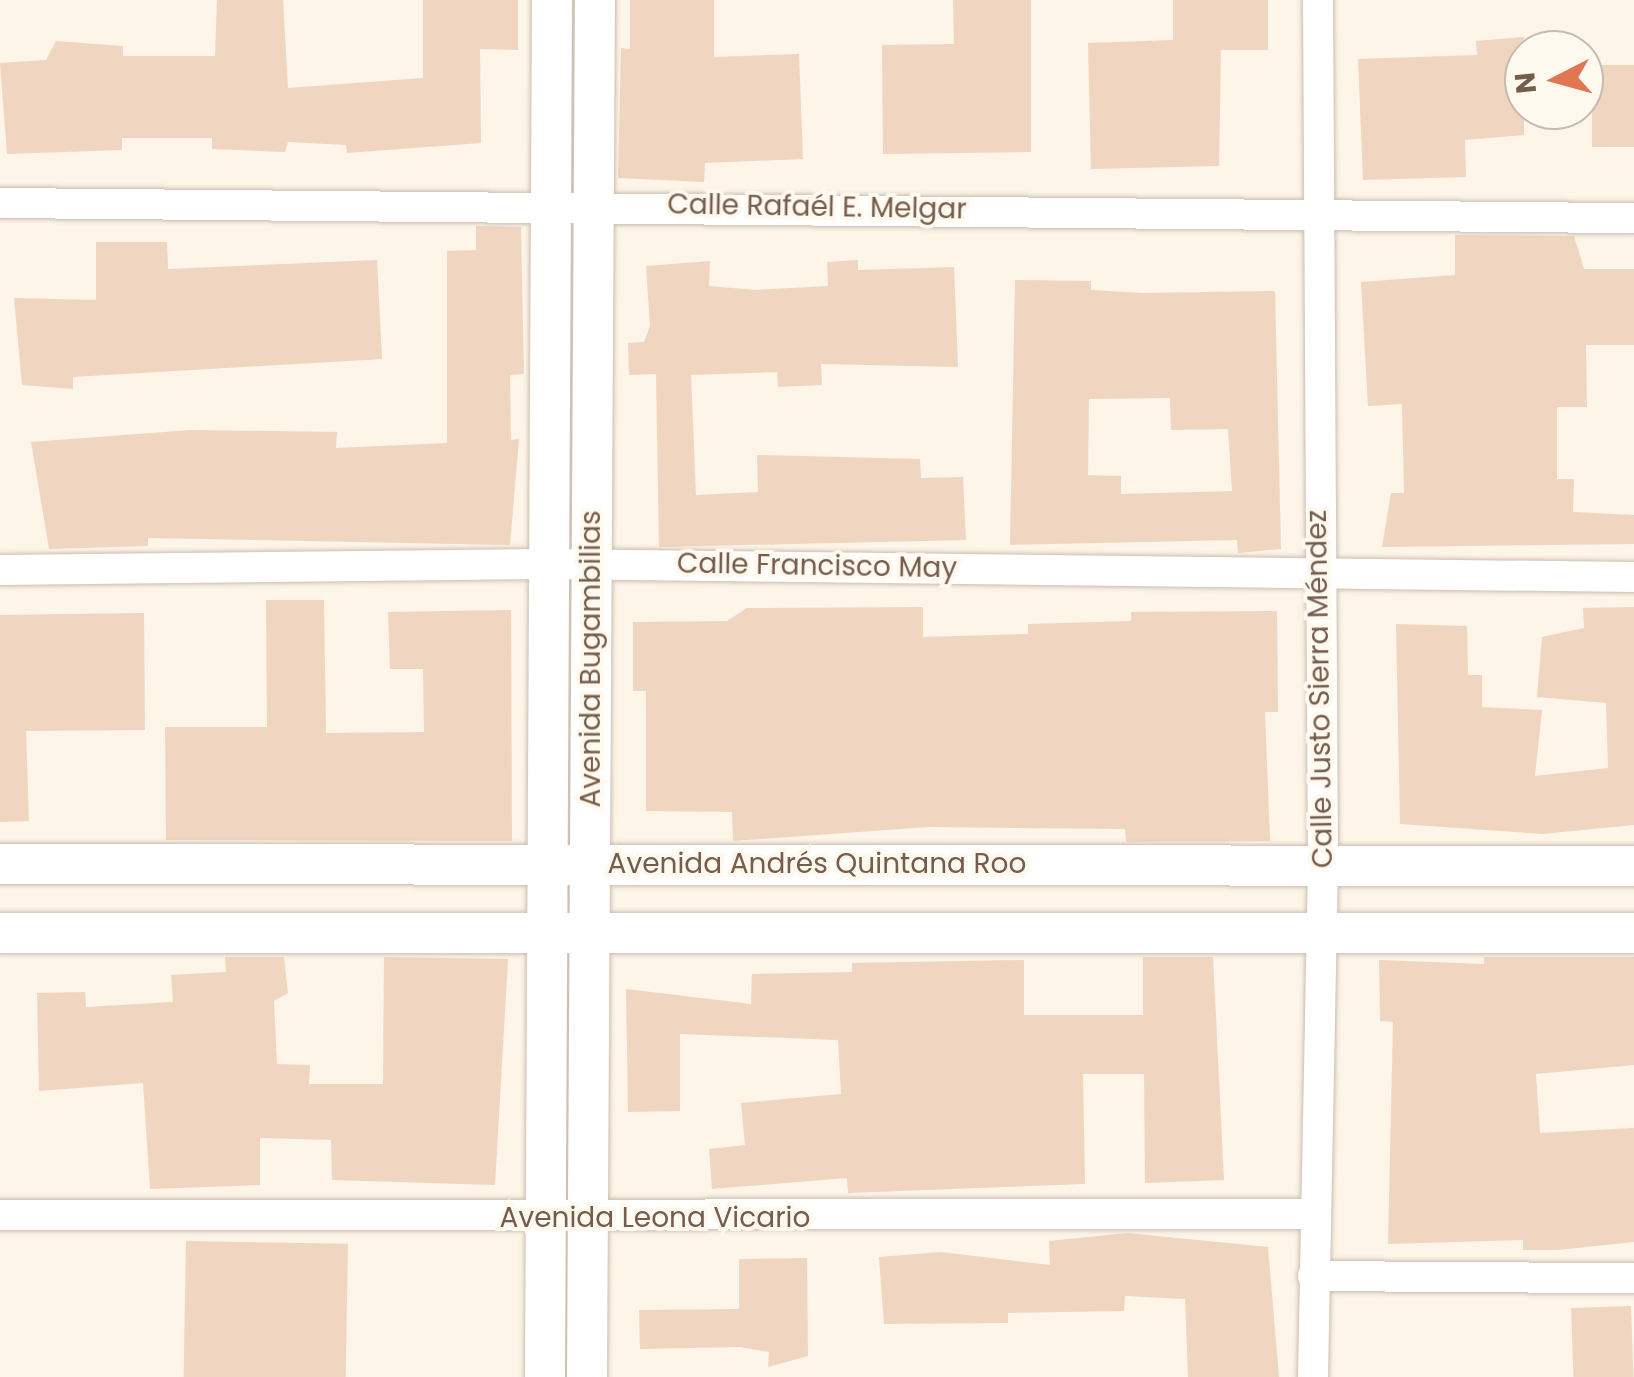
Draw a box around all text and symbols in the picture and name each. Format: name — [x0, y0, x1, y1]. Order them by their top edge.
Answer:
north arrow — [1504, 30, 1604, 130]
text: N — [1505, 70, 1546, 95]
street label: Calle Rafaél E. Melgar — [667, 188, 967, 226]
street label: Calle Justo Sierra Méndez — [1300, 509, 1340, 869]
street label: Avenida Bugambilias — [574, 511, 608, 807]
street label: Calle Francisco May — [677, 547, 957, 585]
street label: Avenida Andrés Quintana Roo — [608, 847, 1026, 881]
street label: Avenida Leona Vicario — [500, 1201, 810, 1235]

